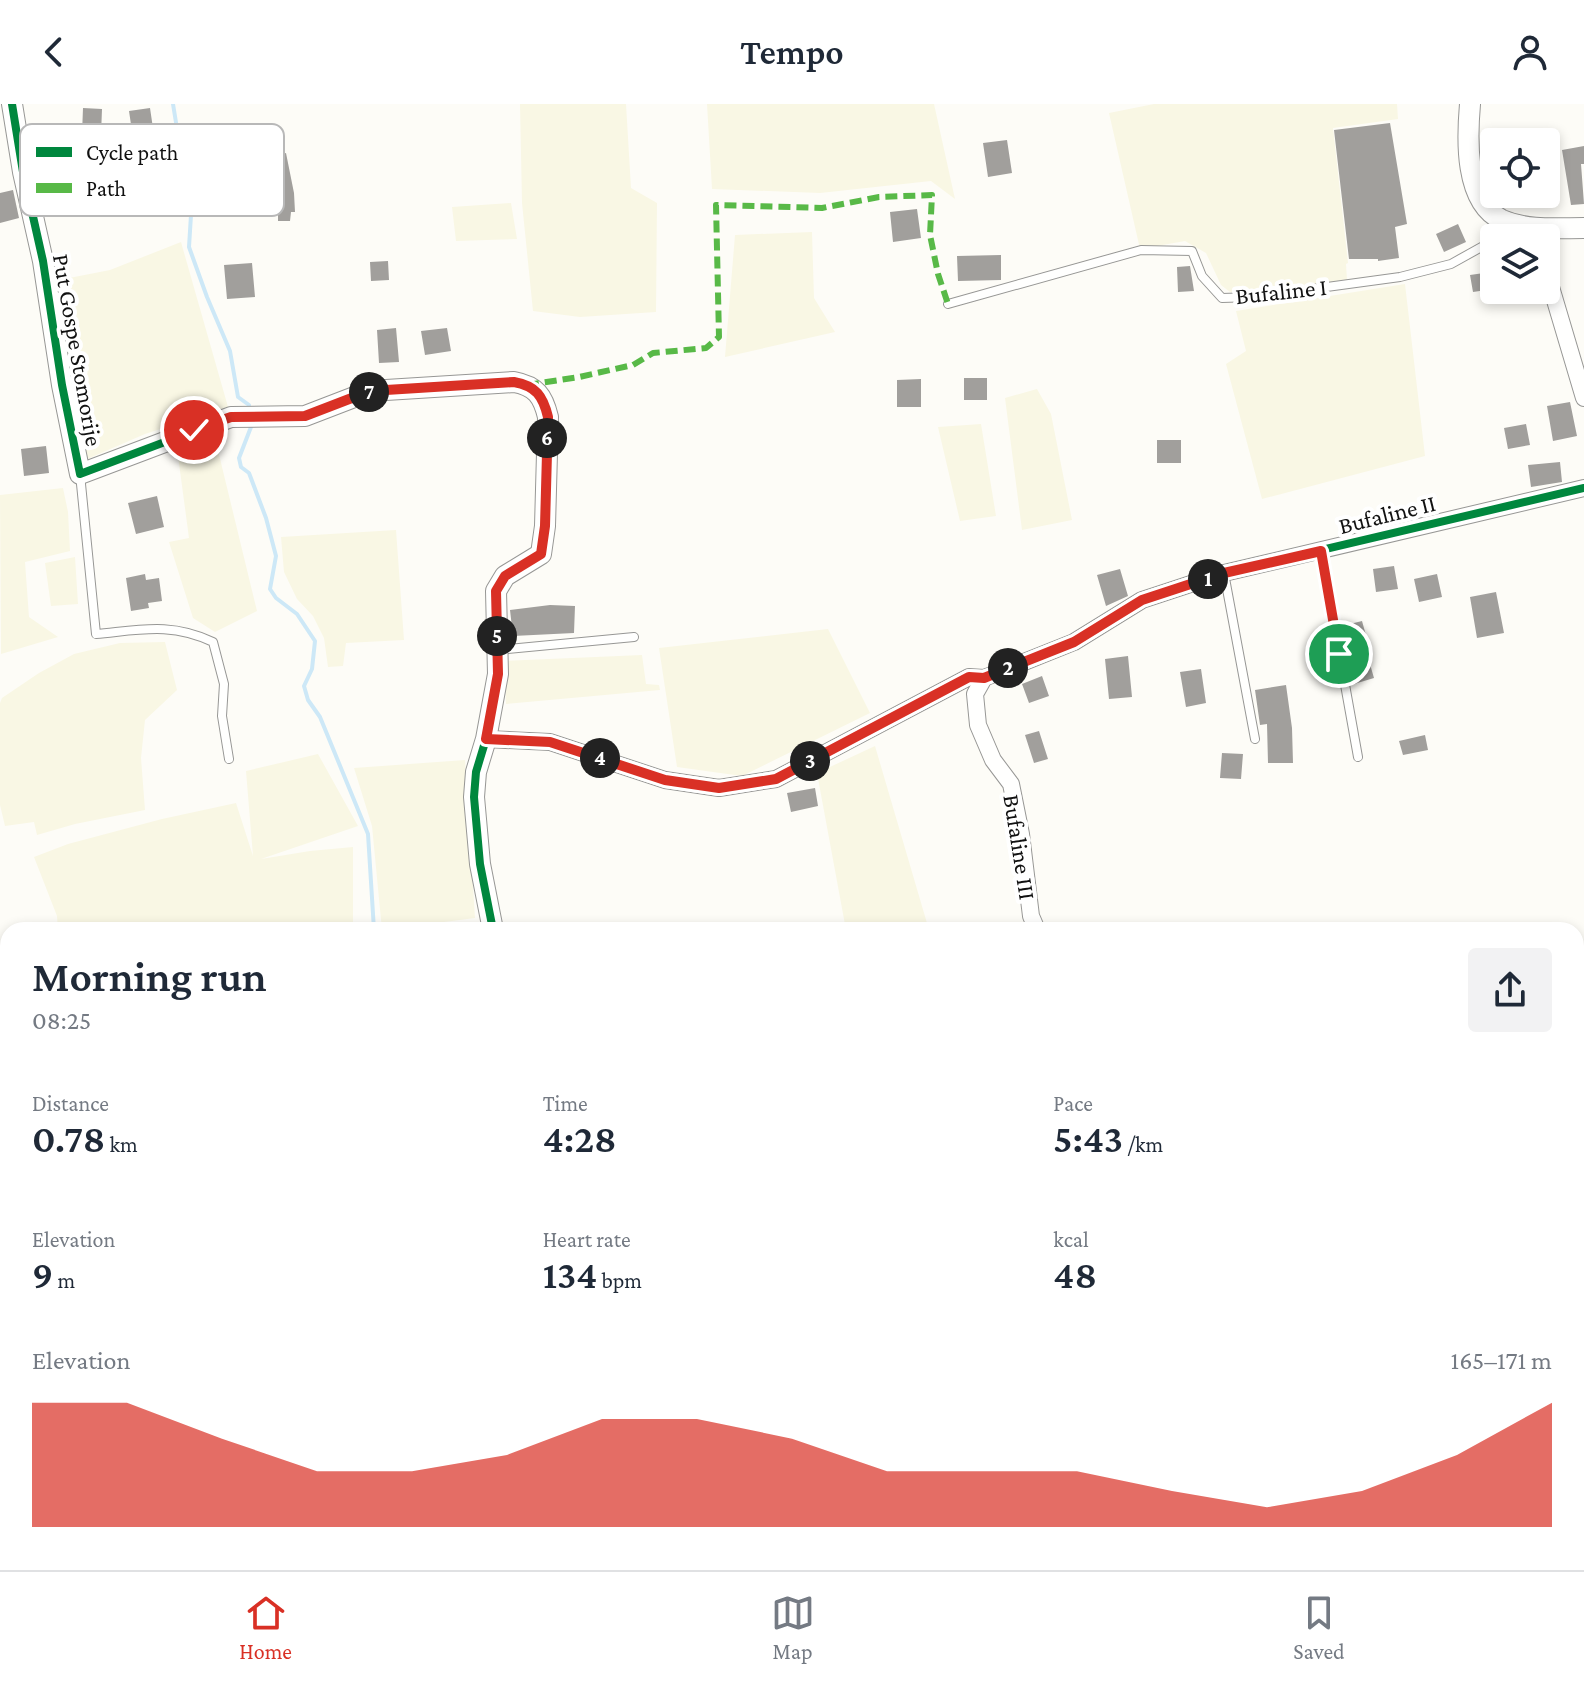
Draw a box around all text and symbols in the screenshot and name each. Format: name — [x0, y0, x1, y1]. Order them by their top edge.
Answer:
icon: back — [32, 30, 76, 74]
icon: person — [1508, 30, 1552, 74]
text: Tempo — [740, 32, 844, 72]
legend — [20, 124, 284, 216]
map controls — [1480, 128, 1560, 304]
button: locate — [1480, 128, 1560, 208]
text: Cycle path — [86, 140, 178, 165]
text: Path — [86, 176, 126, 201]
button: layers — [1480, 224, 1560, 304]
street label: Put Gospe Stomorije — [48, 252, 108, 448]
street label: Bufaline I — [1234, 273, 1328, 309]
pin: 7 — [349, 372, 389, 412]
text: 7 — [364, 379, 374, 404]
pin — [160, 396, 228, 464]
icon: check — [172, 408, 216, 452]
pin: 6 — [527, 418, 567, 458]
text: 6 — [541, 425, 553, 450]
street label: Bufaline II — [1336, 489, 1438, 539]
pin: 1 — [1188, 559, 1228, 599]
text: 1 — [1204, 566, 1212, 591]
pin: 5 — [477, 616, 517, 656]
pin — [1305, 620, 1373, 688]
text: 5 — [492, 623, 502, 648]
icon: arrive — [1317, 632, 1361, 676]
pin: 2 — [988, 648, 1028, 688]
text: 2 — [1002, 655, 1014, 680]
pin: 4 — [580, 738, 620, 778]
pin: 3 — [790, 741, 830, 781]
text: 4 — [594, 745, 606, 770]
text: 3 — [805, 748, 815, 773]
street label: Bufaline III — [998, 792, 1042, 902]
button: share — [1468, 948, 1552, 1032]
text: Morning run — [32, 952, 267, 1000]
text: 08:25 — [32, 1006, 91, 1035]
text: Distance — [32, 1091, 109, 1116]
text: Time — [543, 1091, 588, 1116]
text: Pace — [1053, 1091, 1093, 1116]
text: 0.78 — [32, 1116, 105, 1161]
text: 4:28 — [543, 1116, 617, 1161]
text: 5:43 — [1053, 1116, 1123, 1161]
text: km — [105, 1132, 138, 1157]
text: /km — [1123, 1132, 1163, 1157]
text: Elevation — [32, 1227, 115, 1252]
text: Heart rate — [543, 1227, 631, 1252]
text: kcal — [1053, 1227, 1089, 1252]
text: 9 — [32, 1252, 53, 1297]
text: 134 — [543, 1252, 597, 1297]
text: 48 — [1053, 1252, 1097, 1297]
text: m — [53, 1268, 75, 1293]
text: bpm — [597, 1268, 642, 1293]
text: Elevation — [32, 1346, 130, 1375]
text: 165–171 m — [1451, 1346, 1552, 1375]
tab: Home — [239, 1591, 292, 1664]
tab: Map — [771, 1591, 815, 1664]
tab: Saved — [1293, 1591, 1345, 1664]

